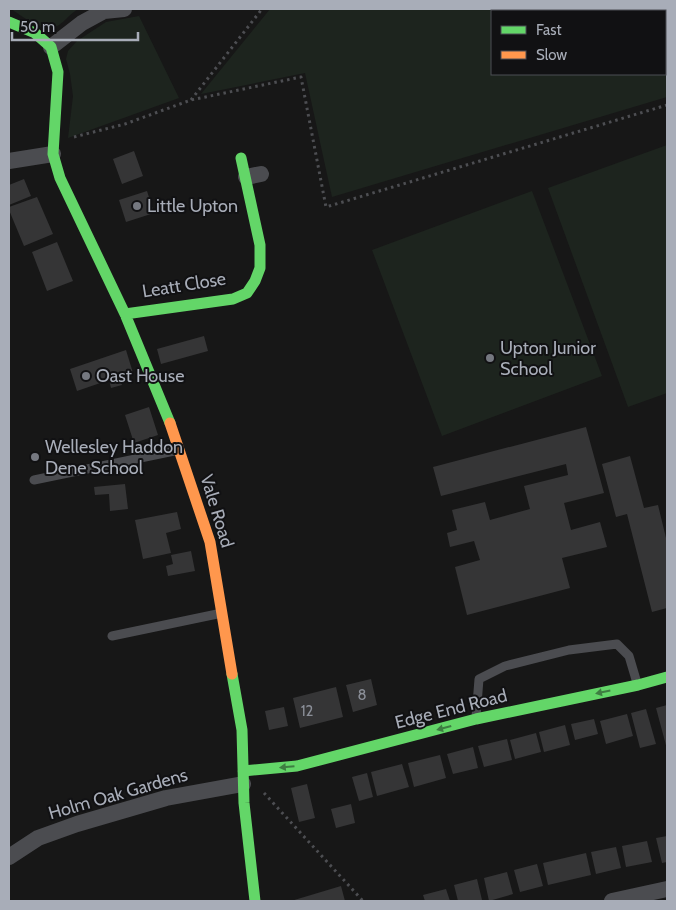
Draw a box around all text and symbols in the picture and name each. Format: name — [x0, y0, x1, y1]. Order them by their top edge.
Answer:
scale bar — [12, 10, 139, 42]
legend — [491, 10, 666, 75]
text: 50 m — [20, 18, 55, 36]
text: Fast — [536, 21, 561, 39]
text: Slow — [536, 46, 567, 64]
place label: Little Upton — [147, 195, 238, 217]
marker: Little Upton — [131, 200, 143, 212]
street label: Leatt Close — [141, 268, 227, 302]
place label: Upton Junior School — [500, 337, 596, 380]
marker: Upton Junior School — [484, 352, 496, 364]
place label: Oast House — [96, 365, 184, 387]
marker: Oast House — [80, 370, 92, 382]
place label: Wellesley Haddon Dene School — [45, 436, 183, 479]
marker: Wellesley Haddon Dene School — [29, 451, 41, 463]
street label: Vale Road — [195, 472, 239, 550]
street label: Edge End Road — [393, 684, 509, 734]
house number: 8 — [357, 686, 367, 704]
one-way arrow — [595, 688, 610, 696]
house number: 12 — [301, 702, 314, 720]
one-way arrow — [437, 724, 452, 732]
one-way arrow — [278, 763, 294, 771]
street label: Holm Oak Gardens — [46, 764, 190, 824]

